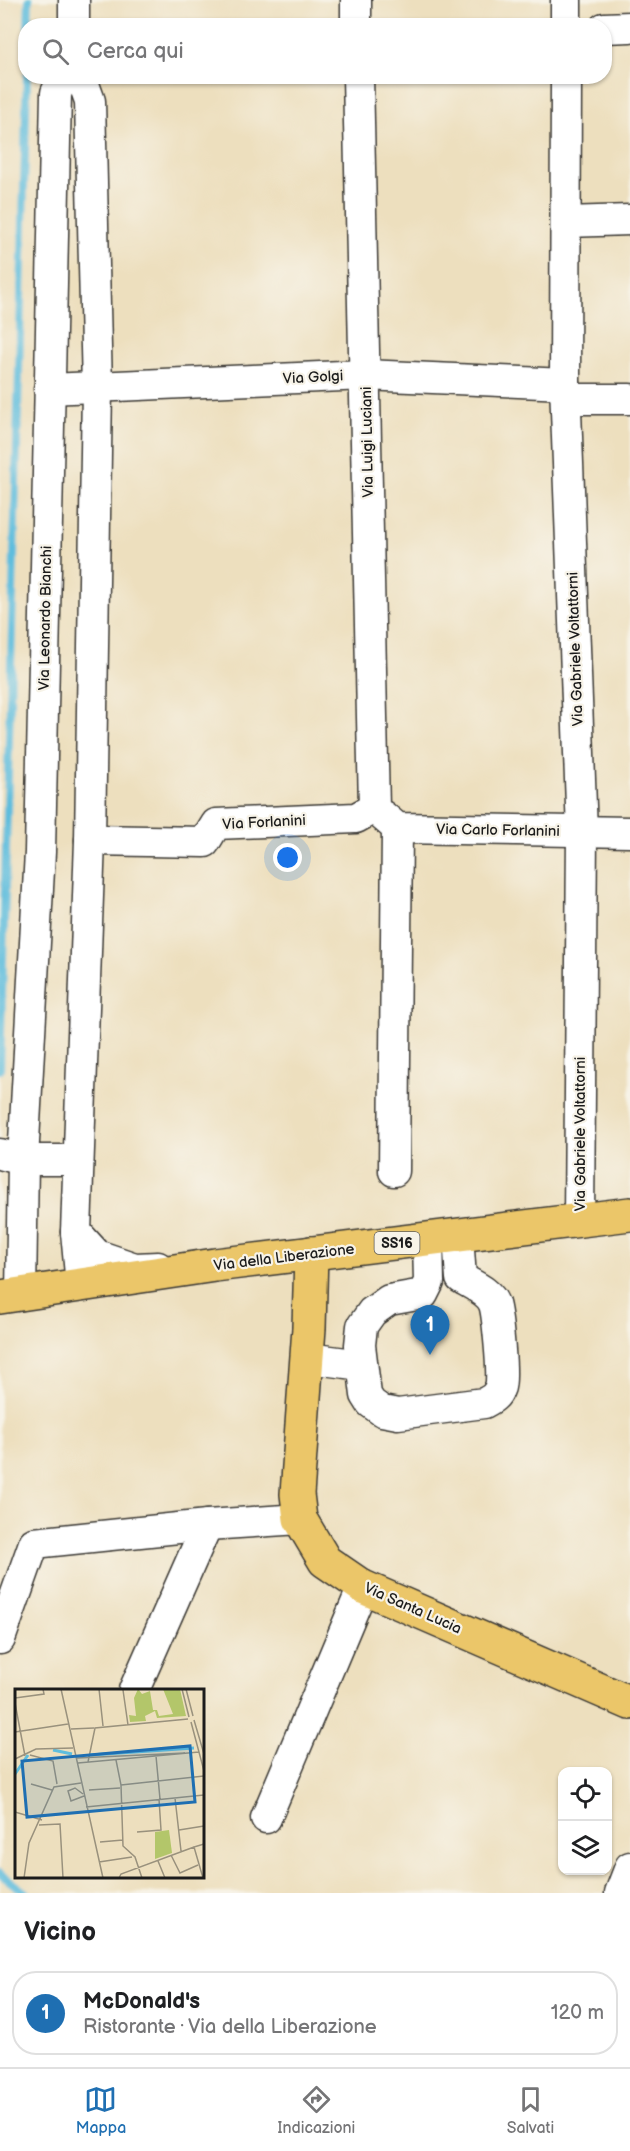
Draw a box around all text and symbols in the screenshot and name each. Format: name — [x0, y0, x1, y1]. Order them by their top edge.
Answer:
search box — [18, 18, 612, 84]
icon: search — [39, 35, 72, 68]
text: Cerca qui — [87, 38, 184, 65]
street label: Via Golgi — [282, 366, 344, 389]
street label: Via Luigi Luciani — [357, 386, 378, 498]
street label: Via Leonardo Bianchi — [35, 546, 56, 690]
street label: Via Gabriele Voltattorni — [563, 572, 588, 726]
street label: Via Forlanini — [222, 811, 306, 834]
street label: Via Carlo Forlanini — [436, 820, 560, 841]
your location — [273, 843, 302, 872]
street label: Via Gabriele Voltattorni — [571, 1057, 590, 1211]
road number: SS16 — [374, 1232, 420, 1254]
street label: Via della Liberazione — [213, 1239, 356, 1276]
pin: 1 — [410, 1306, 450, 1355]
street label: Via Santa Lucia — [361, 1578, 464, 1638]
inset map — [15, 1689, 204, 1878]
map controls — [558, 1767, 612, 1875]
button: locate — [558, 1767, 612, 1821]
button: layers — [558, 1821, 612, 1875]
text: Vicino — [24, 1917, 96, 1948]
text: McDonald's — [83, 1988, 200, 2015]
text: 1 — [41, 2001, 50, 2025]
text: 120 m — [551, 2001, 604, 2025]
text: Ristorante · Via della Liberazione — [83, 2015, 377, 2039]
tab: Mappa — [76, 2083, 126, 2138]
tab: Indicazioni — [278, 2083, 355, 2138]
tab: Salvati — [507, 2083, 554, 2138]

